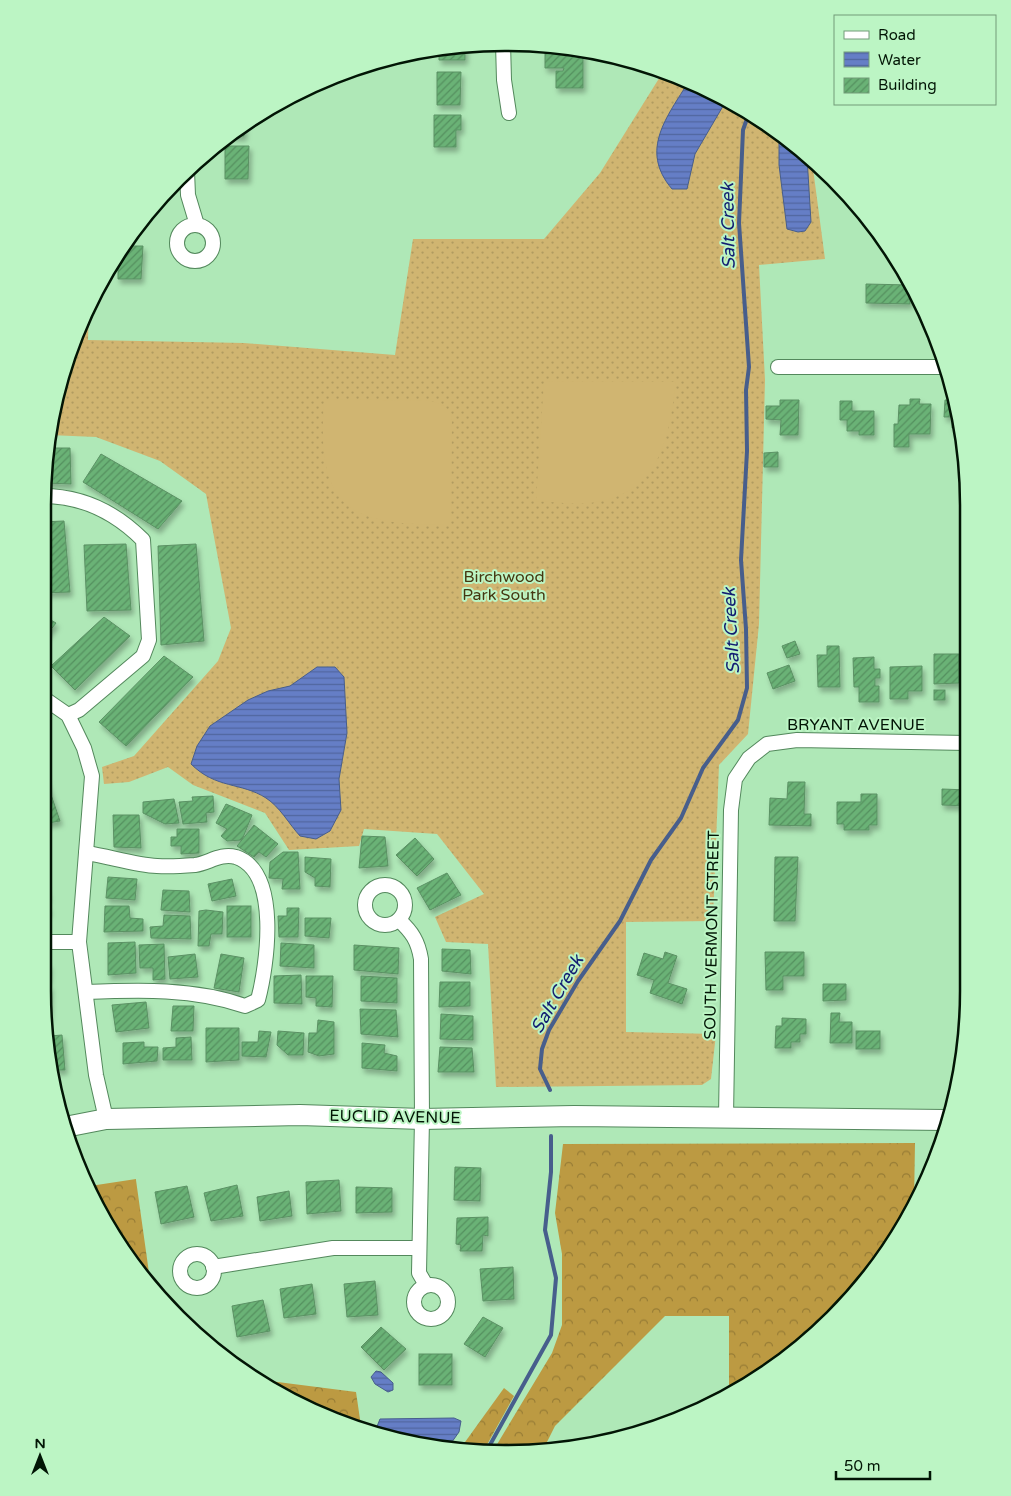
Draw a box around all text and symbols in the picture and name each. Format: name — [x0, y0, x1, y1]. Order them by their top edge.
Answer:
legend — [834, 15, 996, 105]
text: Road — [878, 26, 916, 44]
text: Water — [878, 51, 921, 69]
text: Building — [878, 76, 937, 94]
water label: Salt Creek — [716, 181, 740, 269]
park label: Birchwood Park South — [462, 567, 546, 605]
water label: Salt Creek — [718, 586, 744, 675]
street label: BRYANT AVENUE — [787, 715, 925, 735]
street label: SOUTH VERMONT STREET — [700, 830, 724, 1040]
water label: Salt Creek — [526, 950, 589, 1037]
street label: EUCLID AVENUE — [329, 1106, 461, 1128]
north arrow — [15, 1431, 65, 1481]
text: N — [34, 1435, 46, 1452]
scale bar — [836, 1448, 930, 1480]
text: 50 m — [844, 1457, 881, 1475]

